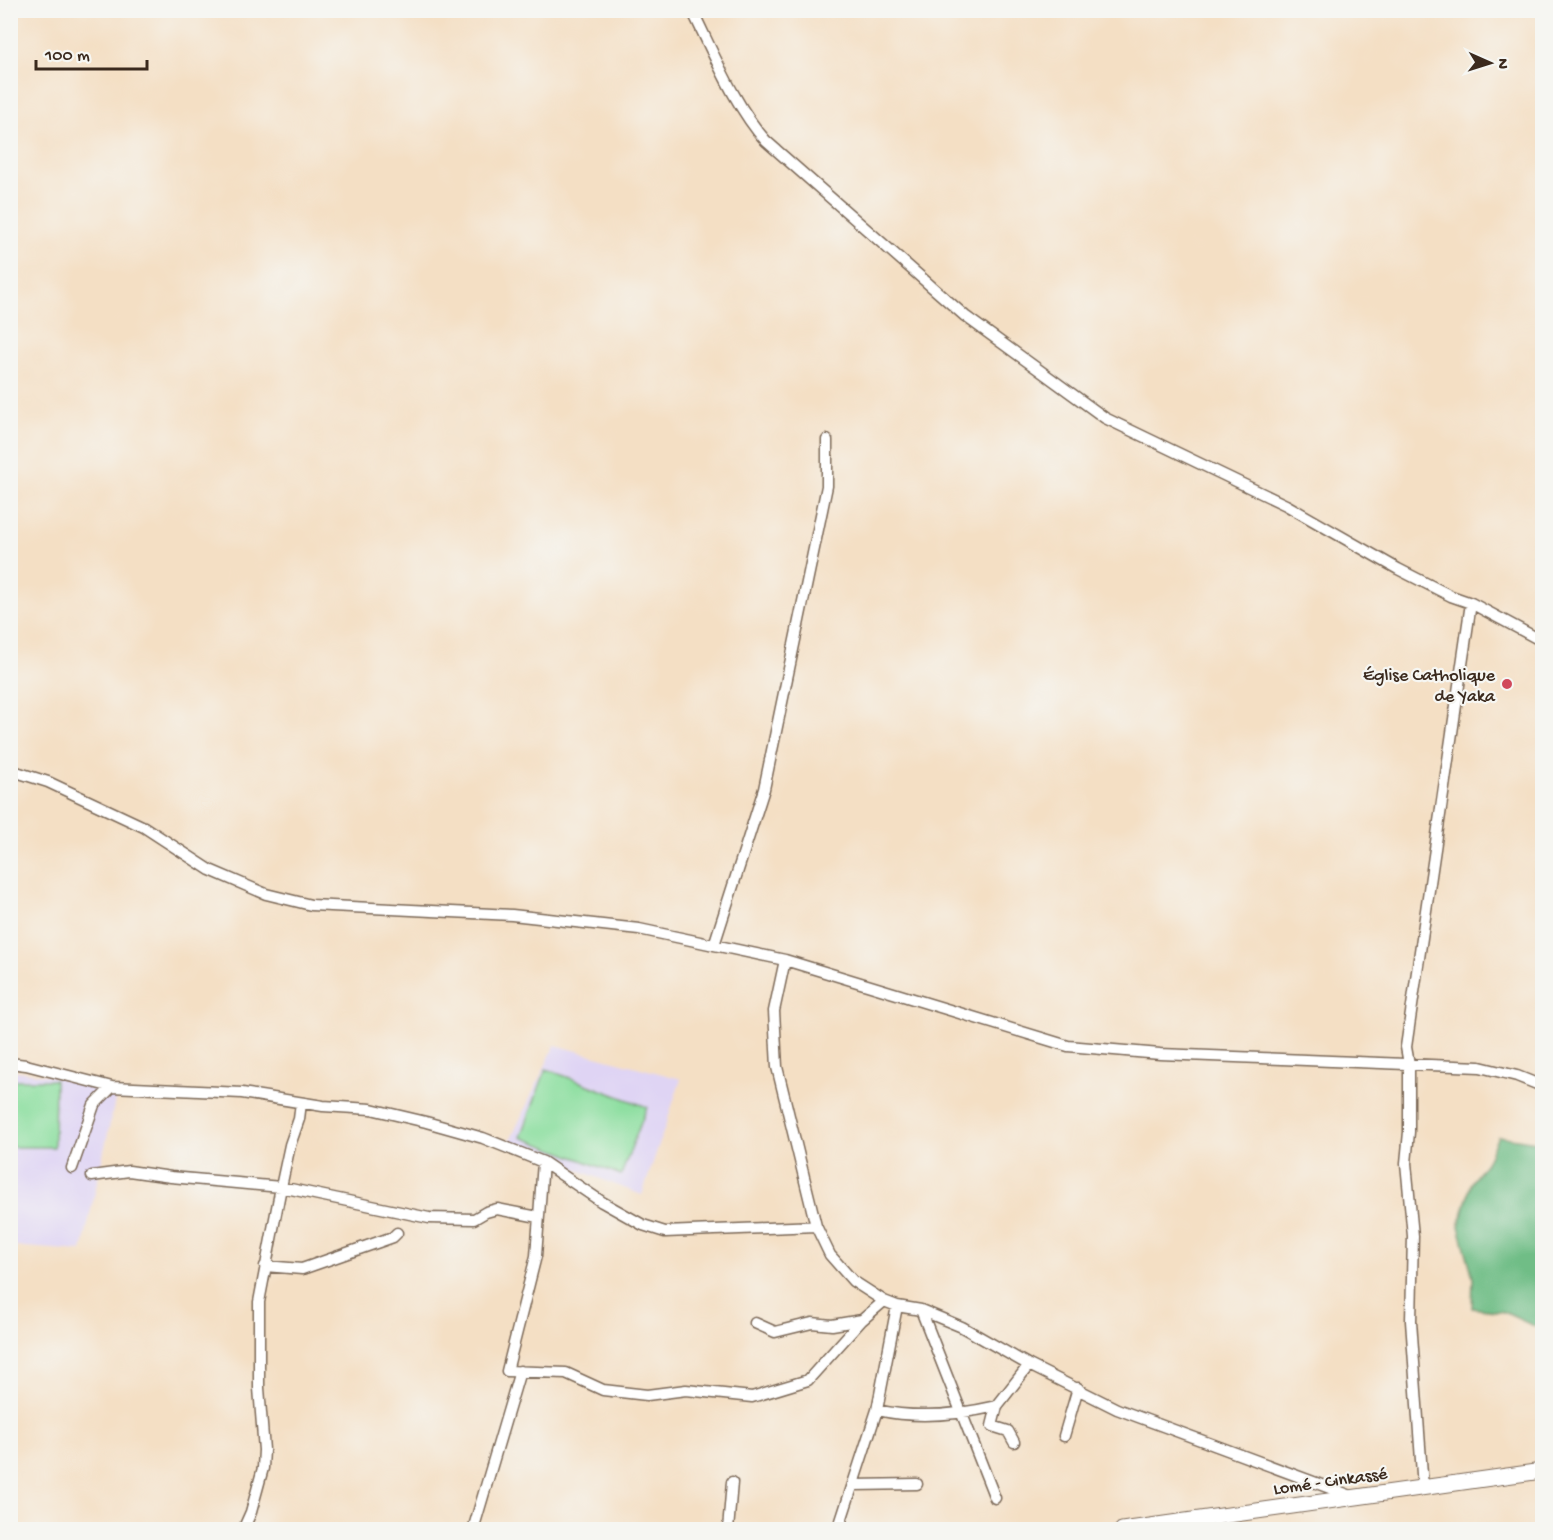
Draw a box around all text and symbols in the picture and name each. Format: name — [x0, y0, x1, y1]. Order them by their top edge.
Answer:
scale bar — [36, 33, 147, 71]
north arrow — [1460, 33, 1520, 93]
text: 100 m — [44, 46, 90, 67]
text: N — [1492, 58, 1511, 70]
place label: Église Catholique de Yaka — [1363, 666, 1496, 708]
marker: Église Catholique de Yaka — [1500, 677, 1514, 691]
street label: Lomé - Cinkassé — [1272, 1464, 1389, 1501]

